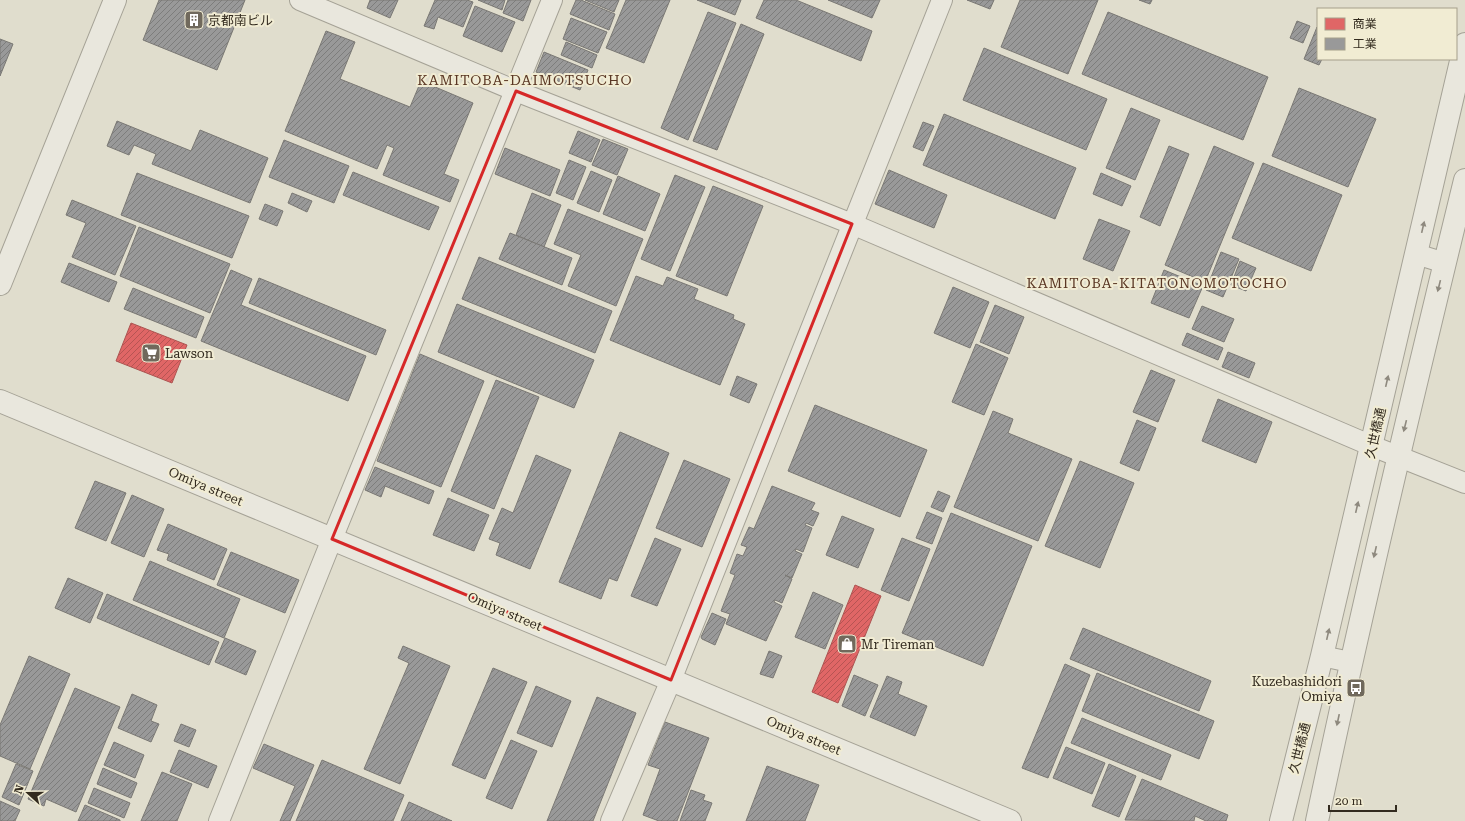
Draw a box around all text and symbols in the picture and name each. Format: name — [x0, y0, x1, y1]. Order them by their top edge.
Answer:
legend — [1317, 8, 1457, 60]
building icon: 京都南ビル — [183, 9, 205, 31]
place label: 京都南ビル — [208, 13, 273, 28]
text: 商業 — [1353, 17, 1377, 31]
text: 工業 — [1353, 37, 1377, 51]
district label: KAMITOBA-DAIMOTSUCHO — [417, 72, 633, 88]
one-way arrow — [1420, 221, 1426, 233]
district label: KAMITOBA-KITATONOMOTOCHO — [1026, 275, 1288, 291]
one-way arrow — [1436, 280, 1442, 292]
supermarket icon: Lawson — [140, 342, 162, 364]
place label: Lawson — [165, 346, 214, 361]
one-way arrow — [1384, 374, 1390, 387]
street label: 久世橋通 — [1362, 406, 1389, 460]
one-way arrow — [1402, 420, 1408, 432]
street label: Omiya street — [166, 464, 245, 509]
one-way arrow — [1355, 501, 1361, 513]
one-way arrow — [1372, 546, 1378, 558]
street label: Omiya street — [465, 589, 544, 634]
one-way arrow — [1325, 628, 1331, 640]
shop icon: Mr Tireman — [836, 633, 858, 655]
place label: Mr Tireman — [861, 637, 935, 652]
place label: Kuzebashidori Omiya — [1252, 674, 1342, 704]
bus stop icon: Kuzebashidori Omiya — [1345, 677, 1367, 699]
street label: Omiya street — [764, 713, 843, 758]
one-way arrow — [1335, 714, 1341, 726]
street label: 久世橋通 — [1286, 721, 1313, 775]
north arrow — [8, 773, 48, 813]
text: N — [12, 783, 27, 796]
scale bar — [1329, 787, 1396, 813]
text: 20 m — [1335, 794, 1362, 808]

